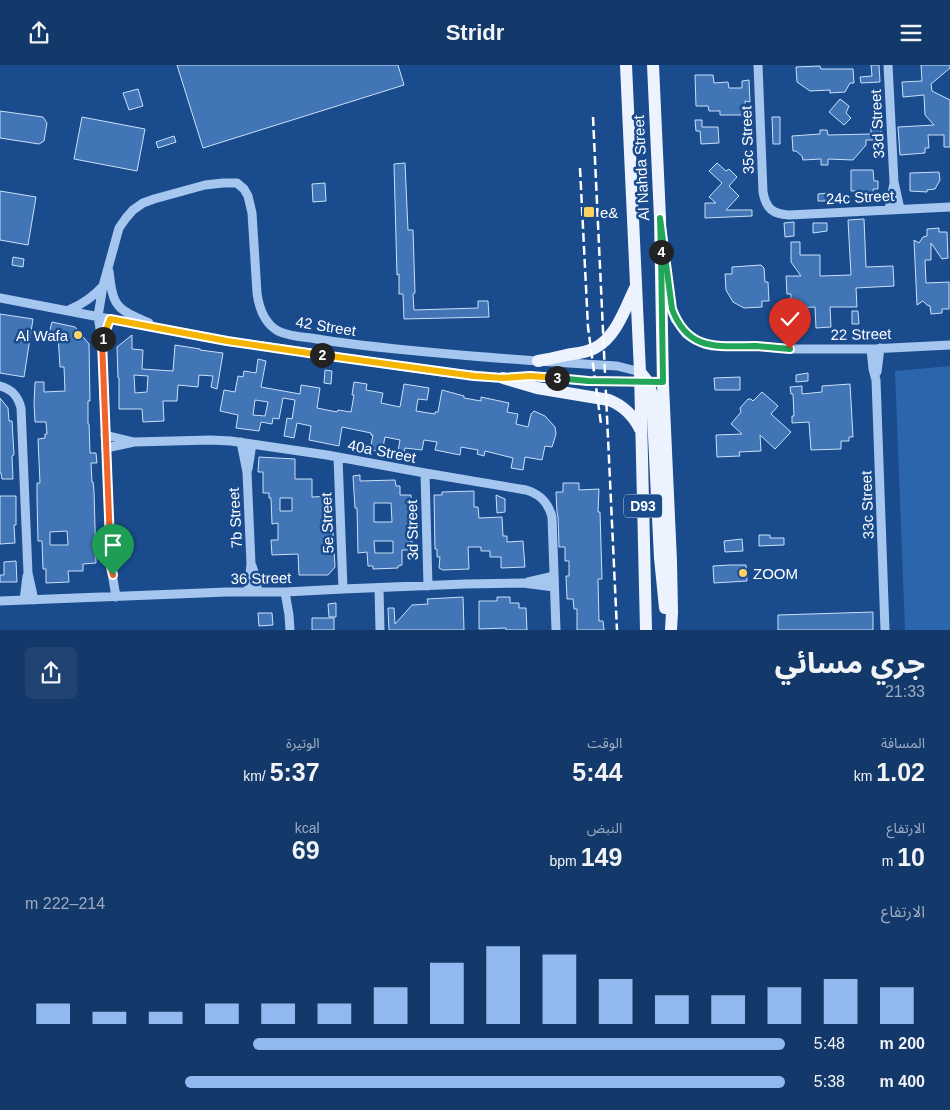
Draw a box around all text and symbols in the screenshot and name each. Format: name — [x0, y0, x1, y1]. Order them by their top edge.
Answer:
icon: share — [25, 19, 53, 47]
icon: menu — [897, 19, 925, 47]
text: Stridr — [446, 20, 504, 45]
street label: 33d Street — [867, 88, 887, 159]
street label: 35c Street — [737, 105, 757, 174]
street label: Al Nahda Street — [630, 114, 652, 221]
street label: 24c Street — [825, 187, 895, 207]
place label: e& — [600, 204, 618, 221]
marker: e& — [582, 205, 596, 219]
pin: 4 — [648, 239, 674, 265]
text: 4 — [658, 244, 665, 260]
pin — [769, 298, 811, 349]
icon: check — [776, 305, 804, 333]
street label: 42 Street — [295, 313, 358, 339]
street label: 22 Street — [830, 325, 892, 343]
place label: Al Wafa — [16, 327, 69, 344]
pin: 1 — [90, 327, 116, 351]
marker: Al Wafa — [72, 329, 84, 341]
text: 1 — [100, 331, 107, 347]
pin: 2 — [310, 343, 334, 367]
text: 2 — [319, 347, 326, 363]
pin: 3 — [544, 365, 570, 391]
text: 3 — [554, 370, 561, 386]
street label: 40a Street — [346, 436, 418, 466]
street label: 33c Street — [857, 470, 877, 539]
street label: 7b Street — [225, 486, 245, 549]
street label: 5e Street — [317, 491, 337, 554]
road number: D93 — [624, 495, 662, 517]
street label: 3d Street — [403, 499, 421, 561]
pin — [92, 524, 134, 575]
icon: arrive — [99, 531, 127, 559]
place label: ZOOM — [753, 565, 798, 582]
marker: ZOOM — [737, 567, 749, 579]
street label: 36 Street — [230, 569, 292, 587]
button: share — [25, 647, 77, 699]
text: جري مسائي — [775, 648, 925, 679]
text: 21:33 — [885, 683, 925, 700]
text: الوتيرة — [286, 735, 320, 751]
text: الوقت — [587, 735, 622, 751]
text: المسافة — [881, 735, 925, 751]
text: 5:37 — [270, 758, 320, 786]
text: 5:44 — [572, 758, 622, 786]
text: 1.02 — [876, 758, 925, 786]
text: /km — [243, 768, 270, 784]
text: km — [854, 768, 876, 784]
text: kcal — [295, 820, 320, 836]
text: النبض — [587, 820, 622, 836]
text: الارتفاع — [887, 820, 925, 836]
text: 69 — [292, 836, 320, 864]
text: 149 — [581, 843, 622, 871]
text: 10 — [897, 843, 925, 871]
text: bpm — [550, 853, 581, 869]
text: m — [882, 853, 897, 869]
text: 214–222 m — [25, 895, 105, 912]
text: الارتفاع — [881, 903, 925, 920]
text: 5:48 — [814, 1035, 845, 1052]
text: 200 m — [880, 1035, 925, 1052]
text: 5:38 — [814, 1073, 845, 1090]
text: 400 m — [880, 1073, 925, 1090]

